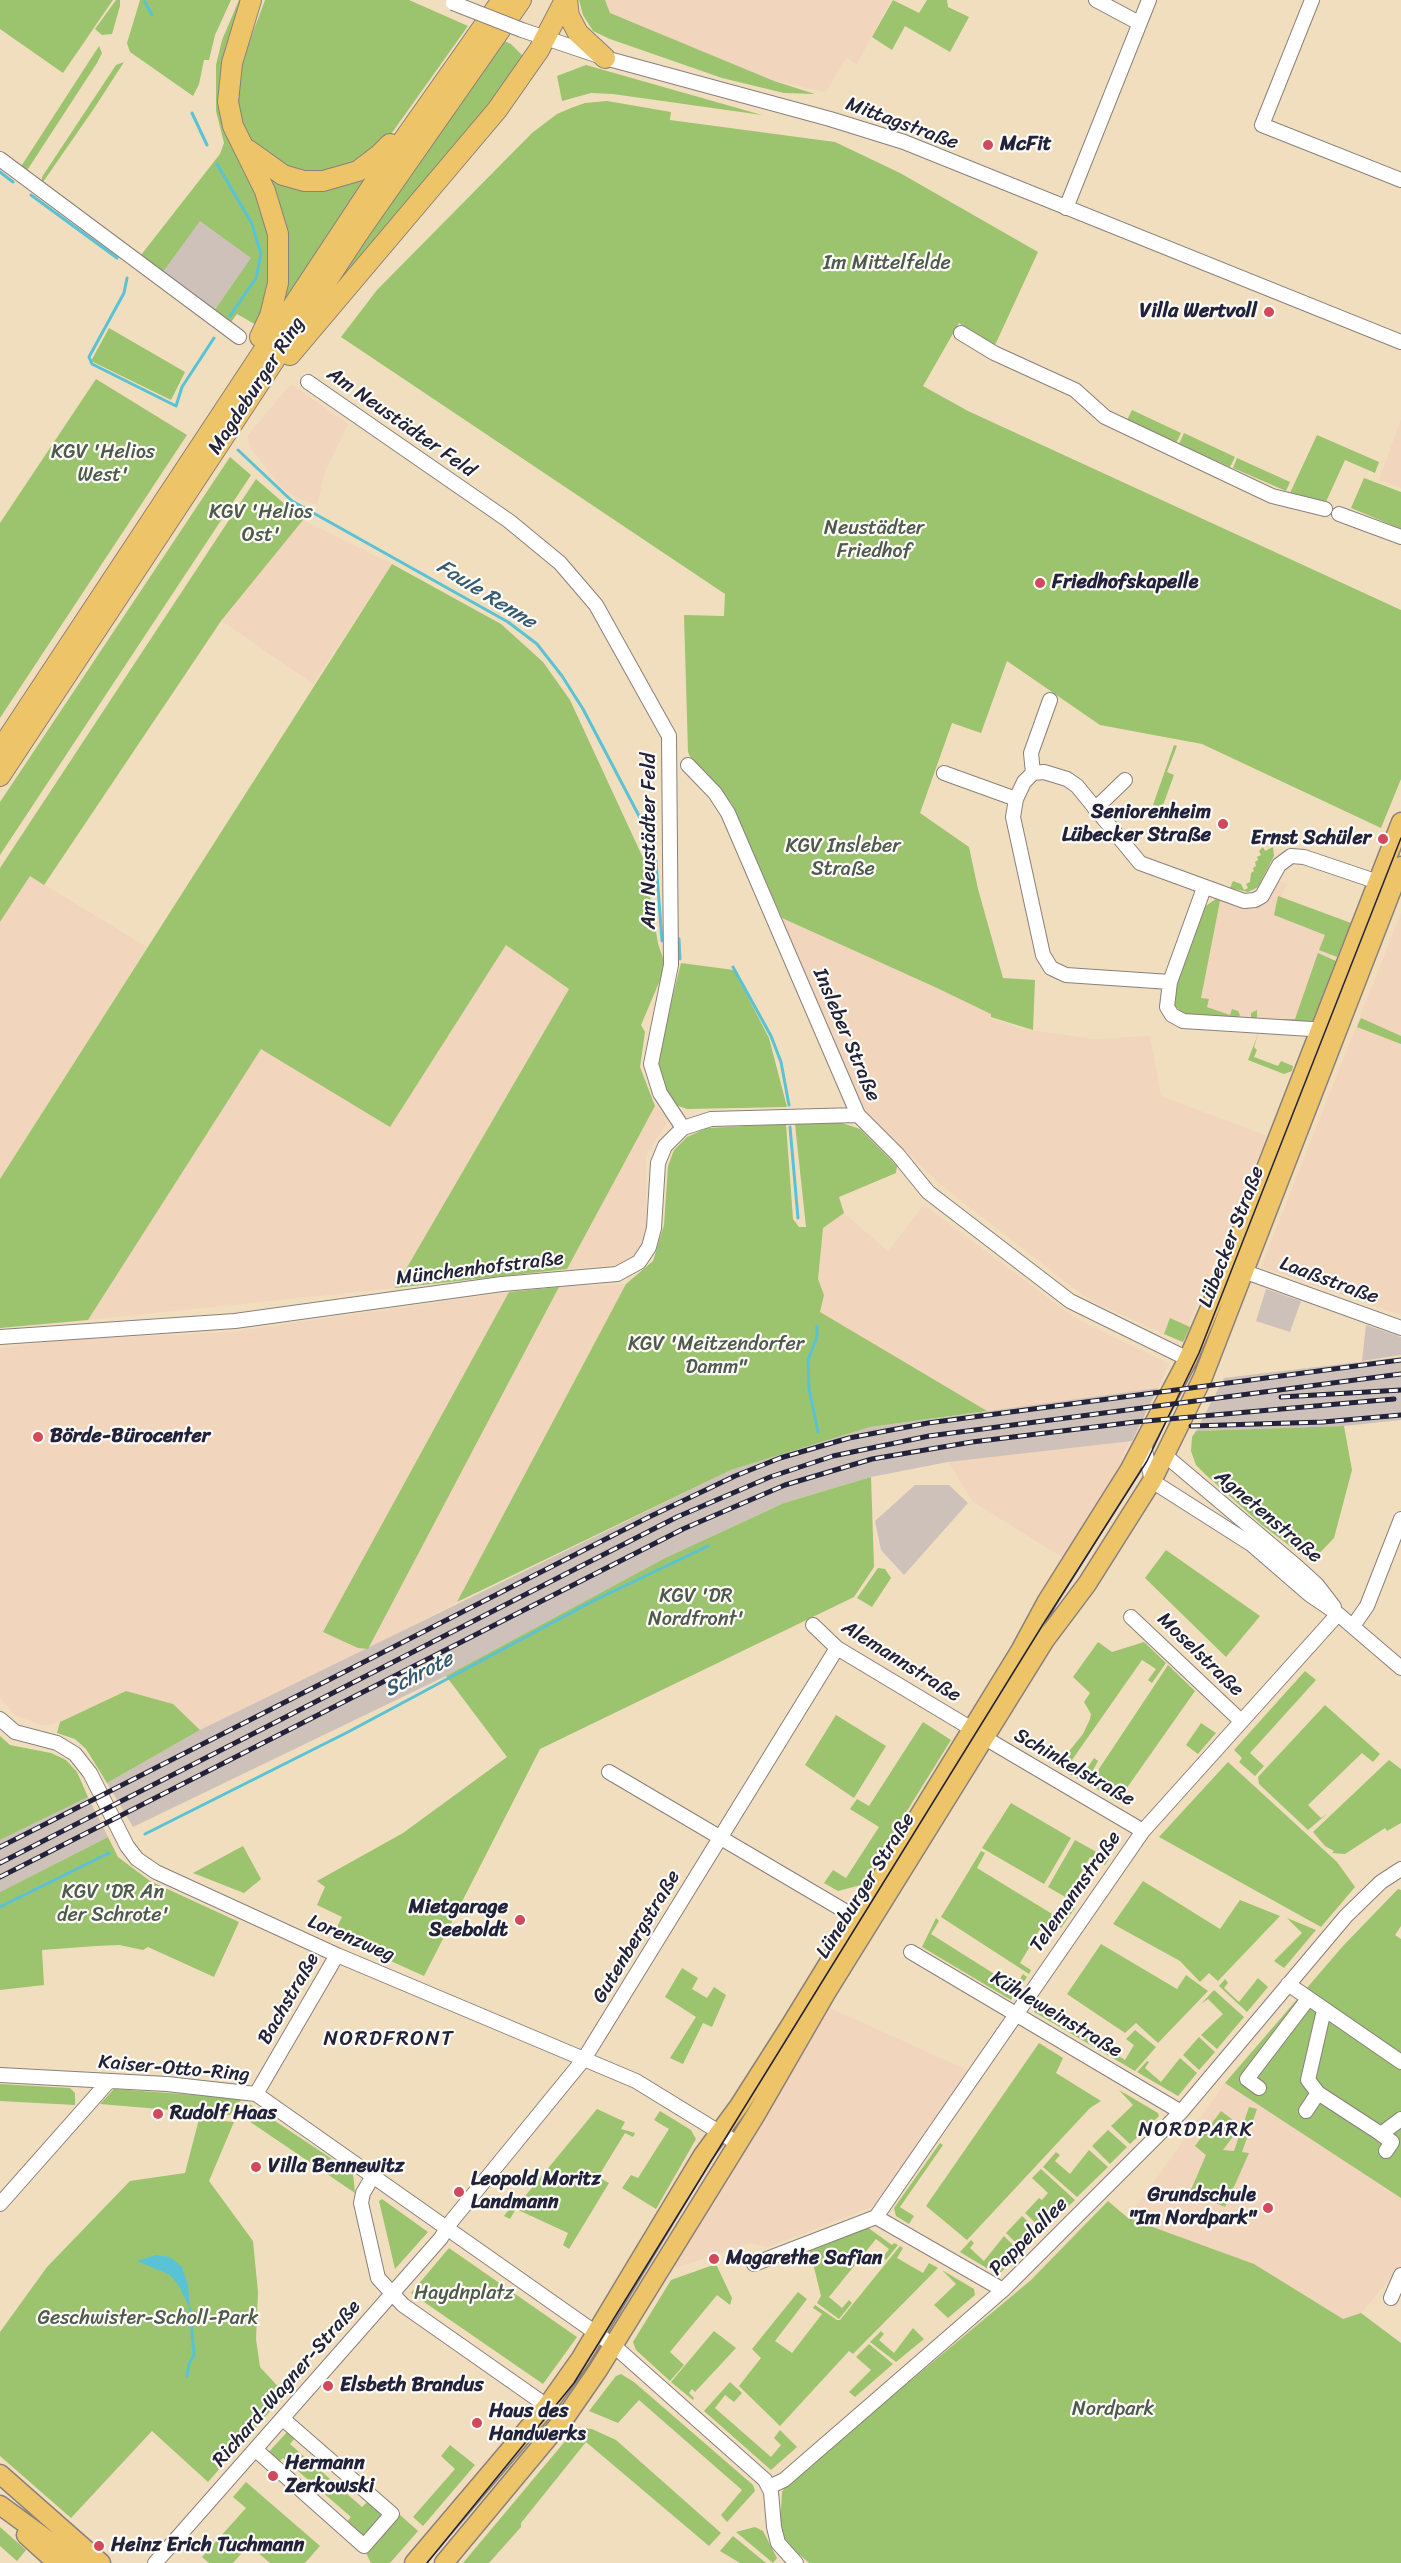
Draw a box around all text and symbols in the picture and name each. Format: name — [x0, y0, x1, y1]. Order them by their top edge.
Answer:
street label: Mittagstraße — [842, 93, 962, 155]
place label: McFit — [1000, 133, 1051, 157]
marker: McFit — [981, 138, 995, 152]
park label: Im Mittelfelde — [823, 252, 951, 276]
place label: Villa Wertvoll — [1139, 300, 1257, 324]
marker: Villa Wertvoll — [1262, 305, 1276, 319]
street label: Magdeburger Ring — [204, 313, 310, 459]
street label: Am Neustädter Feld — [322, 363, 480, 483]
park label: KGV 'Helios West' — [51, 441, 155, 488]
park label: KGV 'Helios Ost' — [209, 501, 313, 548]
park label: Neustädter Friedhof — [824, 517, 924, 564]
water label: Faule Renne — [432, 555, 540, 635]
place label: Friedhofskapelle — [1052, 571, 1198, 595]
marker: Friedhofskapelle — [1033, 576, 1047, 590]
street label: Am Neustädter Feld — [638, 753, 662, 929]
place label: Seniorenheim Lübecker Straße — [1062, 801, 1211, 848]
marker: Seniorenheim Lübecker Straße — [1216, 817, 1230, 831]
place label: Ernst Schüler — [1251, 827, 1371, 851]
marker: Ernst Schüler — [1376, 832, 1390, 846]
park label: KGV Insleber Straße — [785, 835, 901, 882]
street label: Insleber Straße — [807, 965, 885, 1105]
street label: Lübecker Straße — [1194, 1163, 1270, 1311]
street label: Münchenhofstraße — [395, 1247, 565, 1291]
street label: Laaßstraße — [1276, 1252, 1382, 1310]
park label: KGV 'Meitzendorfer Damm" — [628, 1333, 804, 1380]
place label: Börde-Bürocenter — [50, 1425, 210, 1449]
marker: Börde-Bürocenter — [31, 1430, 45, 1444]
street label: Agnetenstraße — [1209, 1465, 1327, 1569]
park label: KGV 'DR Nordfront' — [648, 1585, 744, 1632]
street label: Moselstraße — [1152, 1608, 1248, 1702]
street label: Alemannstraße — [837, 1616, 965, 1708]
water label: Schrote — [380, 1647, 458, 1703]
street label: Schinkelstraße — [1009, 1724, 1139, 1812]
street label: Lüneburger Straße — [811, 1809, 921, 1963]
street label: Telemannstraße — [1025, 1827, 1127, 1957]
street label: Gutenbergstraße — [588, 1866, 686, 2008]
park label: KGV 'DR An der Schrote' — [57, 1881, 169, 1928]
place label: Mietgarage Seeboldt — [408, 1896, 508, 1943]
street label: Lorenzweg — [304, 1910, 398, 1968]
marker: Mietgarage Seeboldt — [513, 1913, 527, 1927]
street label: Bachstraße — [253, 1949, 325, 2049]
street label: Kühleweinstraße — [986, 1966, 1126, 2064]
district label: NORDFRONT — [323, 2027, 455, 2053]
street label: Kaiser-Otto-Ring — [97, 2050, 251, 2088]
place label: Rudolf Haas — [170, 2102, 277, 2126]
marker: Rudolf Haas — [151, 2107, 165, 2121]
district label: NORDPARK — [1138, 2118, 1254, 2144]
place label: Villa Bennewitz — [268, 2155, 404, 2179]
marker: Villa Bennewitz — [249, 2160, 263, 2174]
place label: Leopold Moritz Landmann — [471, 2168, 601, 2215]
place label: Grundschule "Im Nordpark" — [1129, 2184, 1256, 2231]
marker: Leopold Moritz Landmann — [452, 2185, 466, 2199]
street label: Pappelallee — [985, 2193, 1073, 2281]
marker: Grundschule "Im Nordpark" — [1261, 2201, 1275, 2215]
place label: Magarethe Safian — [726, 2247, 883, 2271]
marker: Magarethe Safian — [707, 2252, 721, 2266]
park label: Haydnplatz — [414, 2282, 514, 2306]
street label: Richard-Wagner-Straße — [208, 2296, 366, 2472]
park label: Geschwister-Scholl-Park — [38, 2307, 258, 2331]
place label: Elsbeth Brandus — [340, 2374, 483, 2398]
marker: Elsbeth Brandus — [321, 2379, 335, 2393]
park label: Nordpark — [1072, 2398, 1154, 2422]
place label: Haus des Handwerks — [489, 2400, 586, 2447]
marker: Haus des Handwerks — [470, 2416, 484, 2430]
place label: Hermann Zerkowski — [285, 2452, 374, 2499]
marker: Hermann Zerkowski — [266, 2469, 280, 2483]
place label: Heinz Erich Tuchmann — [111, 2534, 304, 2558]
marker: Heinz Erich Tuchmann — [92, 2539, 106, 2553]

